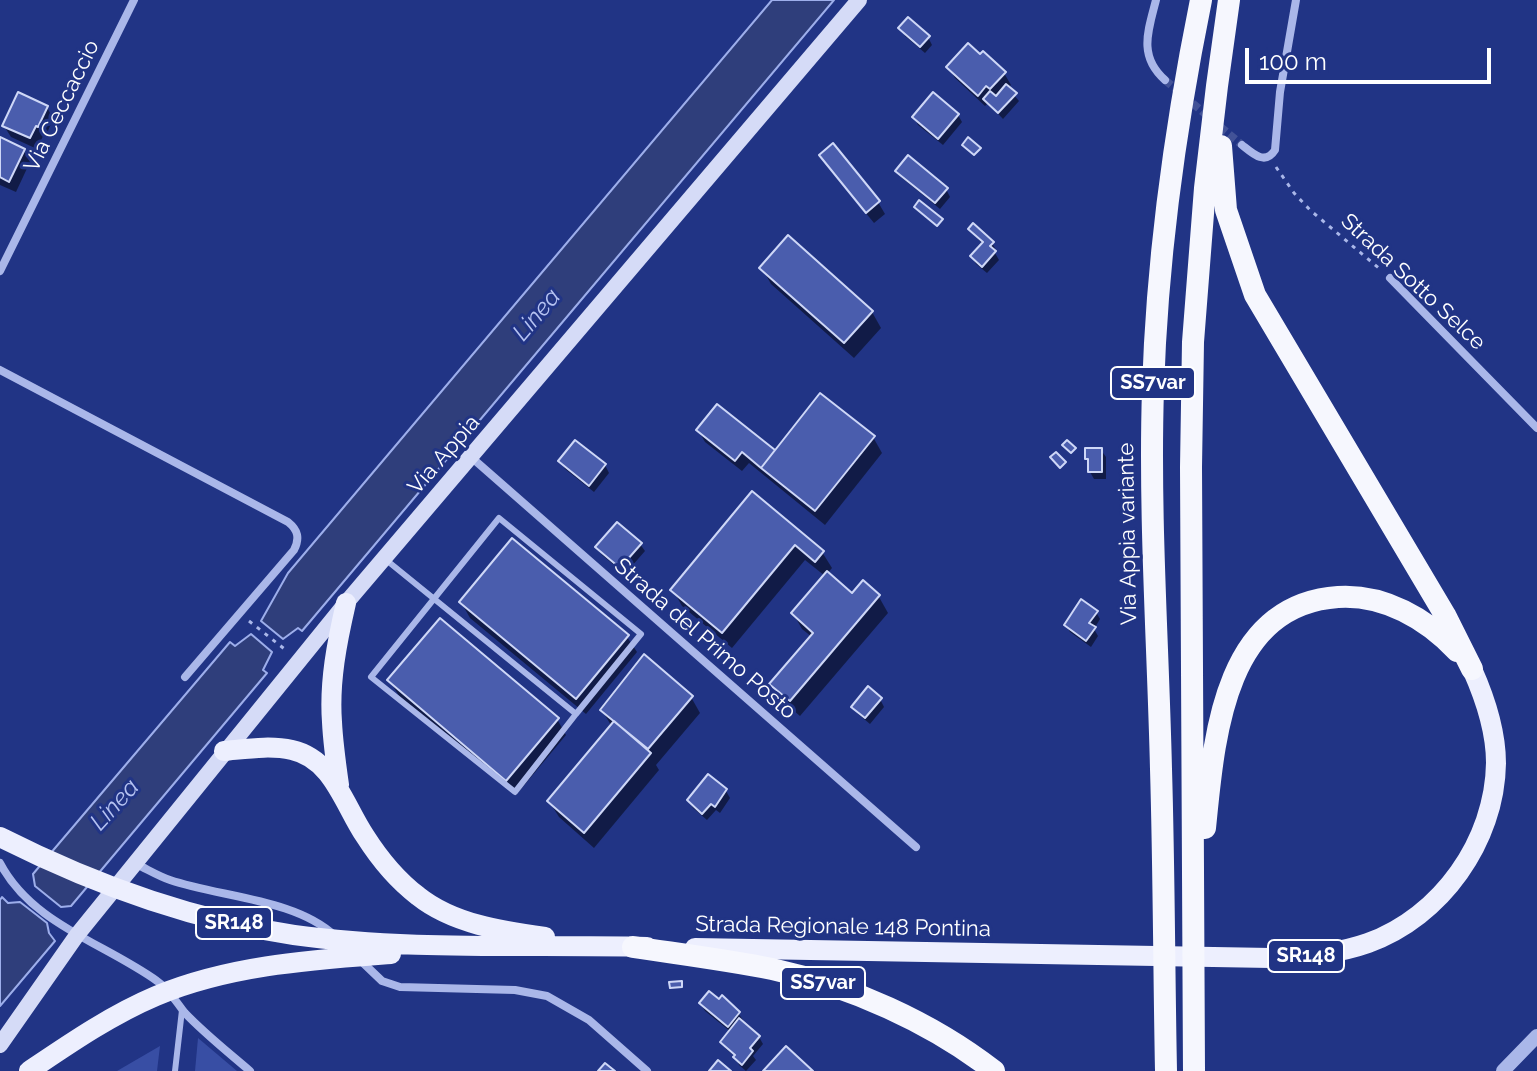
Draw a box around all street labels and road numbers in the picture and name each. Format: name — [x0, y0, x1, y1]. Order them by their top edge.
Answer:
street label: Via Ceccaccio — [19, 36, 105, 176]
street label: Strada Sotto Selce — [1335, 208, 1491, 356]
road number: SS7var — [1111, 367, 1195, 399]
street label: Via Appia — [403, 410, 485, 500]
street label: Via Appia variante — [1113, 443, 1143, 625]
street label: Strada del Primo Posto — [609, 553, 801, 725]
road number: SR148 — [196, 907, 272, 939]
street label: Strada Regionale 148 Pontina — [695, 911, 991, 943]
road number: SR148 — [1268, 940, 1344, 972]
road number: SS7var — [781, 967, 865, 999]

